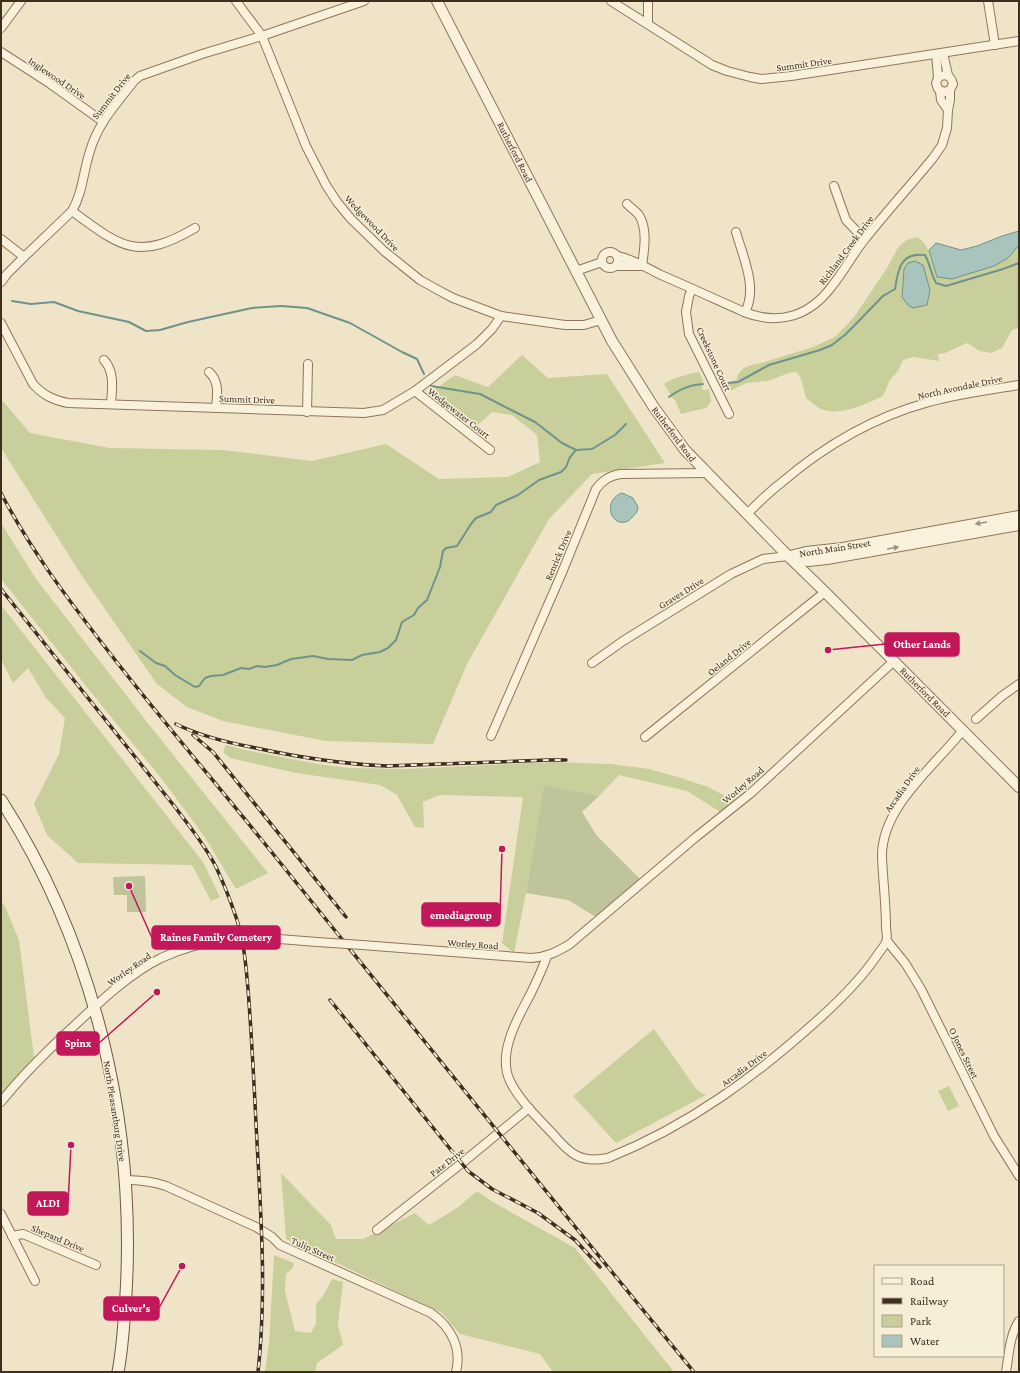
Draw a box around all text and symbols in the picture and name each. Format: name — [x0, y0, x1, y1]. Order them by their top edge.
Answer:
street label: Inglewood Drive — [26, 55, 88, 101]
street label: Summit Drive — [776, 55, 833, 73]
street label: Summit Drive — [90, 70, 133, 121]
street label: Rutherford Road — [495, 120, 535, 185]
street label: Wedgewood Drive — [342, 193, 402, 254]
street label: Richland Creek Drive — [816, 213, 876, 287]
street label: Creekstone Court — [694, 325, 734, 393]
street label: North Avondale Drive — [917, 373, 1004, 401]
street label: Wedgewater Court — [426, 385, 493, 441]
street label: Summit Drive — [219, 393, 276, 405]
street label: Rutherford Road — [650, 404, 699, 464]
one-way arrow — [974, 520, 987, 526]
street label: Renrick Drive — [542, 528, 574, 582]
street label: North Main Street — [799, 537, 872, 559]
one-way arrow — [887, 544, 899, 550]
street label: Graves Drive — [657, 575, 706, 611]
callout: Other Lands — [885, 633, 959, 656]
street label: Oeland Drive — [705, 636, 753, 678]
text: Other Lands — [893, 638, 951, 650]
street label: Rutherford Road — [898, 665, 953, 720]
street label: Arcadia Drive — [882, 763, 922, 814]
street label: Worley Road — [720, 764, 766, 806]
callout: emediagroup — [422, 903, 500, 926]
text: emediagroup — [430, 909, 492, 921]
callout: Raines Family Cemetery — [152, 926, 280, 949]
text: Raines Family Cemetery — [160, 931, 273, 943]
street label: Worley Road — [447, 937, 500, 951]
street label: Worley Road — [105, 949, 154, 988]
street label: O Jones Street — [947, 1026, 981, 1081]
callout: Spinx — [57, 1032, 99, 1055]
text: Spinx — [65, 1037, 92, 1049]
street label: Arcadia Drive — [719, 1047, 769, 1089]
street label: North Pleasantburg Drive — [102, 1060, 128, 1163]
street label: Pate Drive — [428, 1145, 467, 1179]
callout: ALDI — [28, 1192, 68, 1215]
text: ALDI — [35, 1197, 60, 1209]
street label: Shepard Drive — [30, 1222, 87, 1254]
street label: Tulip Street — [290, 1235, 337, 1264]
legend — [874, 1265, 1004, 1357]
text: Road — [910, 1274, 935, 1288]
text: Railway — [910, 1294, 949, 1308]
callout: Culver's — [104, 1297, 159, 1320]
text: Culver's — [112, 1302, 151, 1314]
text: Park — [910, 1314, 932, 1328]
text: Water — [910, 1334, 940, 1348]

